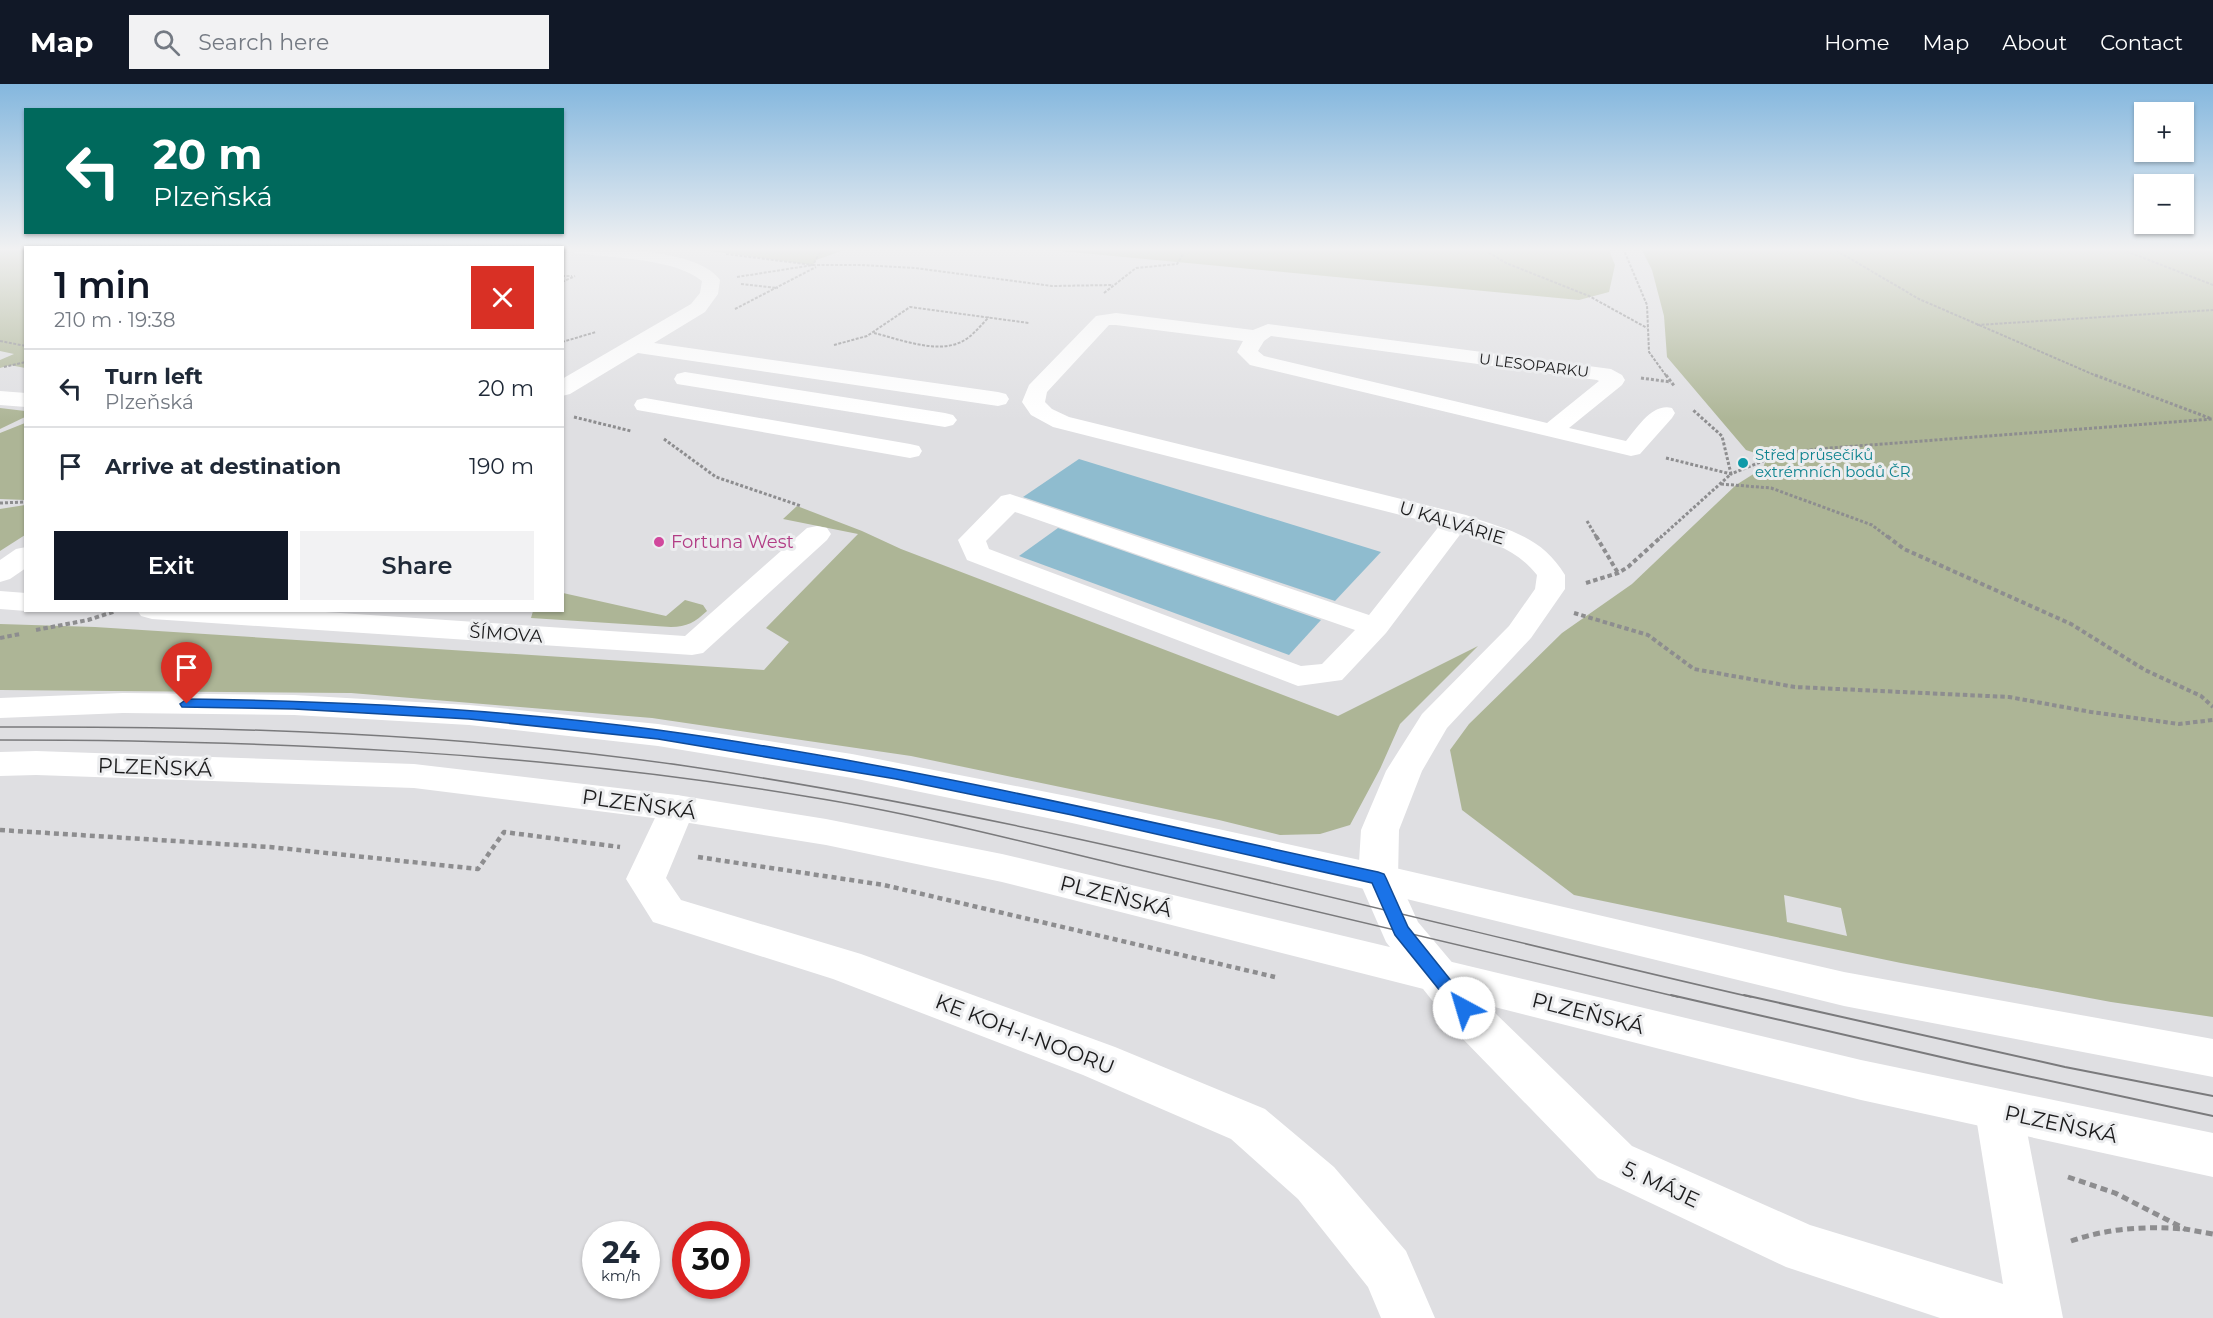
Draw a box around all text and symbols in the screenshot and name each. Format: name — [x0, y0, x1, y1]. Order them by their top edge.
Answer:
search box — [129, 15, 549, 69]
text: Map — [30, 25, 93, 59]
icon: search — [150, 26, 183, 59]
text: Search here — [198, 29, 329, 56]
text: Home — [1824, 30, 1889, 55]
text: Map — [1922, 30, 1969, 55]
text: About — [2002, 30, 2067, 55]
text: Contact — [2100, 30, 2183, 55]
map controls — [2134, 102, 2194, 234]
button: + — [2134, 102, 2194, 162]
text: 20 m — [153, 128, 262, 180]
icon: left — [54, 132, 132, 210]
button: − — [2134, 174, 2194, 234]
text: Plzeňská — [153, 180, 273, 213]
text: 1 min — [54, 263, 151, 307]
button: close — [471, 266, 534, 329]
text: 210 m · 19:38 — [54, 308, 175, 332]
street label: U LESOPARKU — [1478, 349, 1590, 381]
text: Turn left — [105, 363, 203, 390]
icon: left — [54, 372, 87, 405]
text: 20 m — [478, 375, 534, 402]
text: Plzeňská — [105, 390, 194, 414]
place label: Střed průsečíků extrémních bodů ČR — [1755, 445, 1911, 481]
icon: arrive — [54, 450, 87, 483]
text: Arrive at destination — [105, 453, 341, 480]
text: 190 m — [469, 453, 534, 480]
marker: Střed průsečíků extrémních bodů ČR — [1736, 456, 1750, 470]
street label: U KALVÁRIE — [1397, 497, 1507, 549]
button: Exit — [54, 531, 288, 600]
button: Share — [300, 531, 534, 600]
place label: Fortuna West — [671, 531, 794, 553]
marker: Fortuna West — [652, 535, 666, 549]
street label: ŠÍMOVA — [469, 620, 543, 648]
pin — [161, 642, 212, 704]
icon: arrive — [170, 651, 203, 684]
street label: PLZEŇSKÁ — [97, 753, 214, 782]
street label: PLZEŇSKÁ — [581, 784, 698, 824]
street label: PLZEŇSKÁ — [1057, 870, 1175, 922]
position arrow — [1432, 976, 1496, 1040]
street label: PLZEŇSKÁ — [1529, 987, 1647, 1039]
street label: KE KOH-I-NOORU — [932, 988, 1118, 1080]
street label: PLZEŇSKÁ — [2002, 1100, 2120, 1148]
street label: 5. MÁJE — [1619, 1155, 1703, 1213]
speed limit sign: 30 — [672, 1221, 750, 1299]
text: 24 — [602, 1234, 640, 1271]
text: km/h — [601, 1266, 641, 1285]

